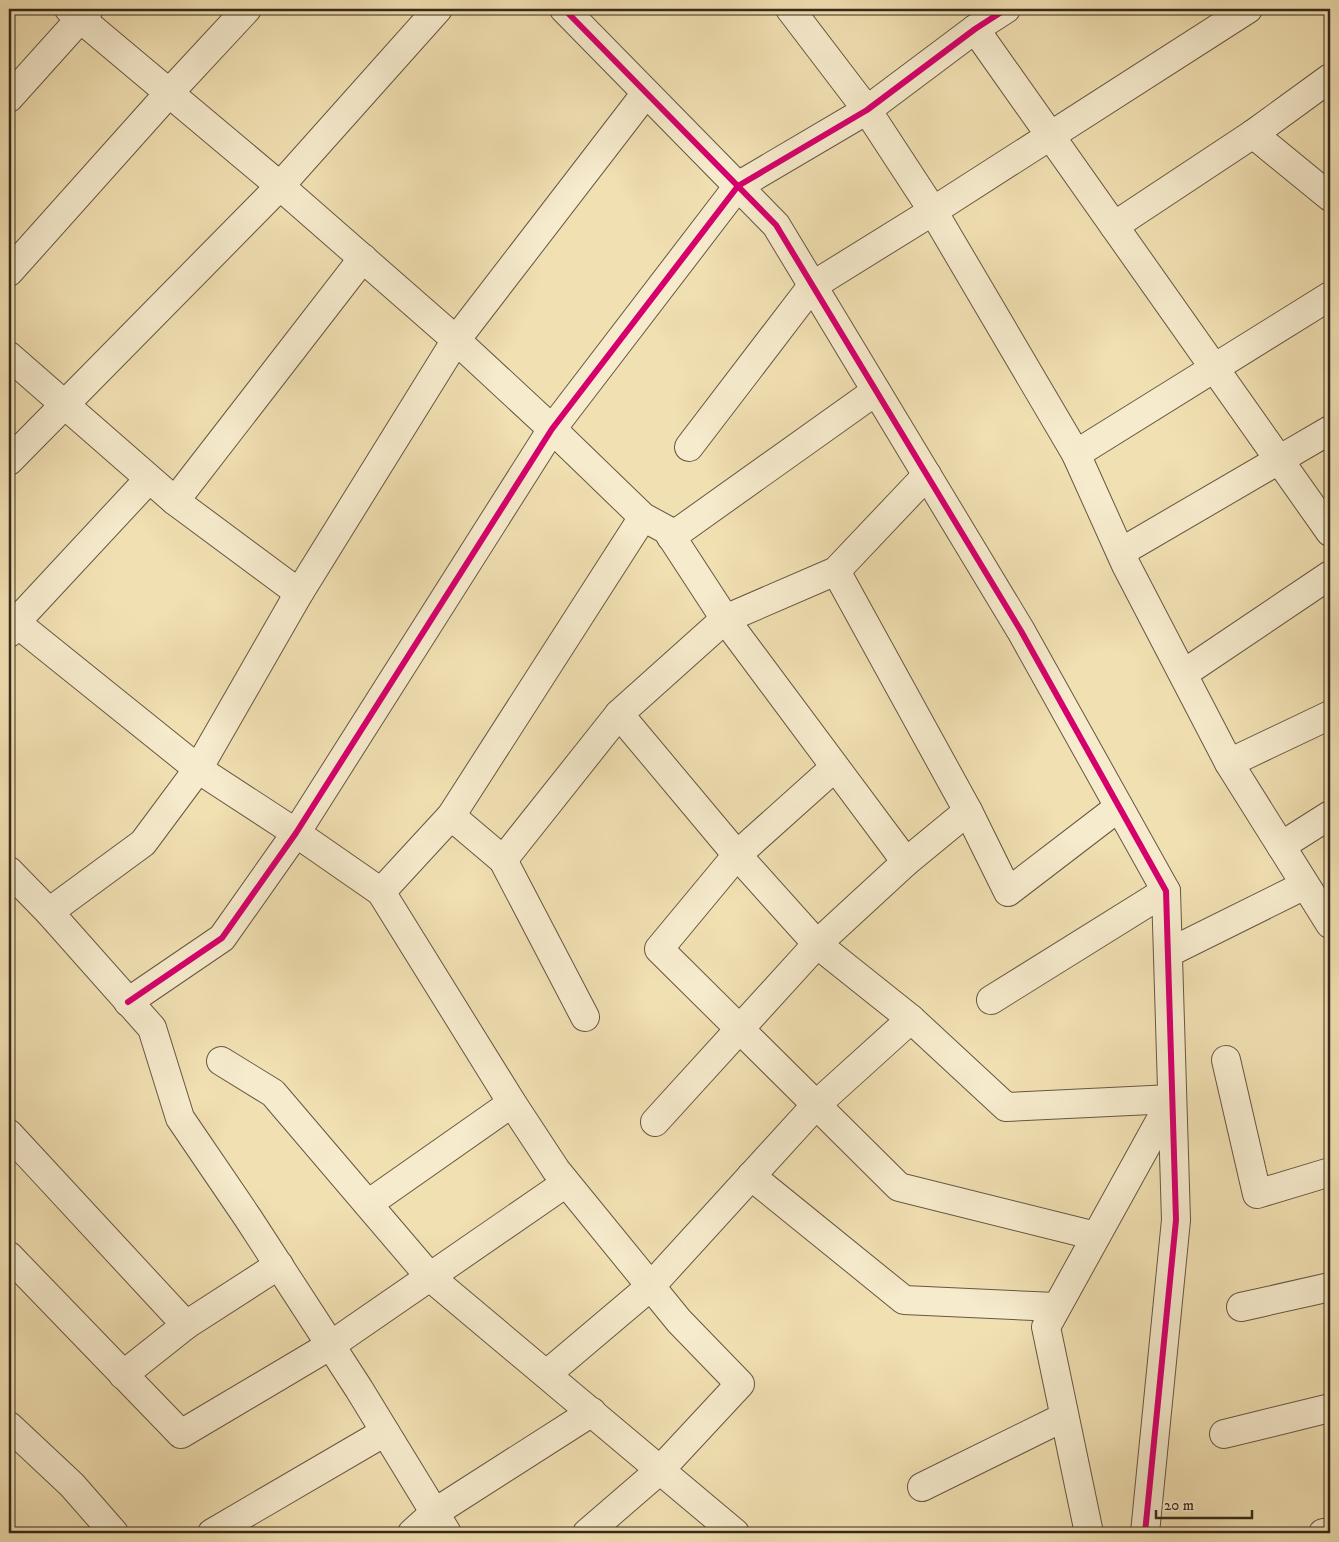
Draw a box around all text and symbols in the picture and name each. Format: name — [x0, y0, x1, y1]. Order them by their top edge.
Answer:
scale bar — [1156, 1487, 1253, 1519]
text: 20 m — [1164, 1496, 1194, 1515]

